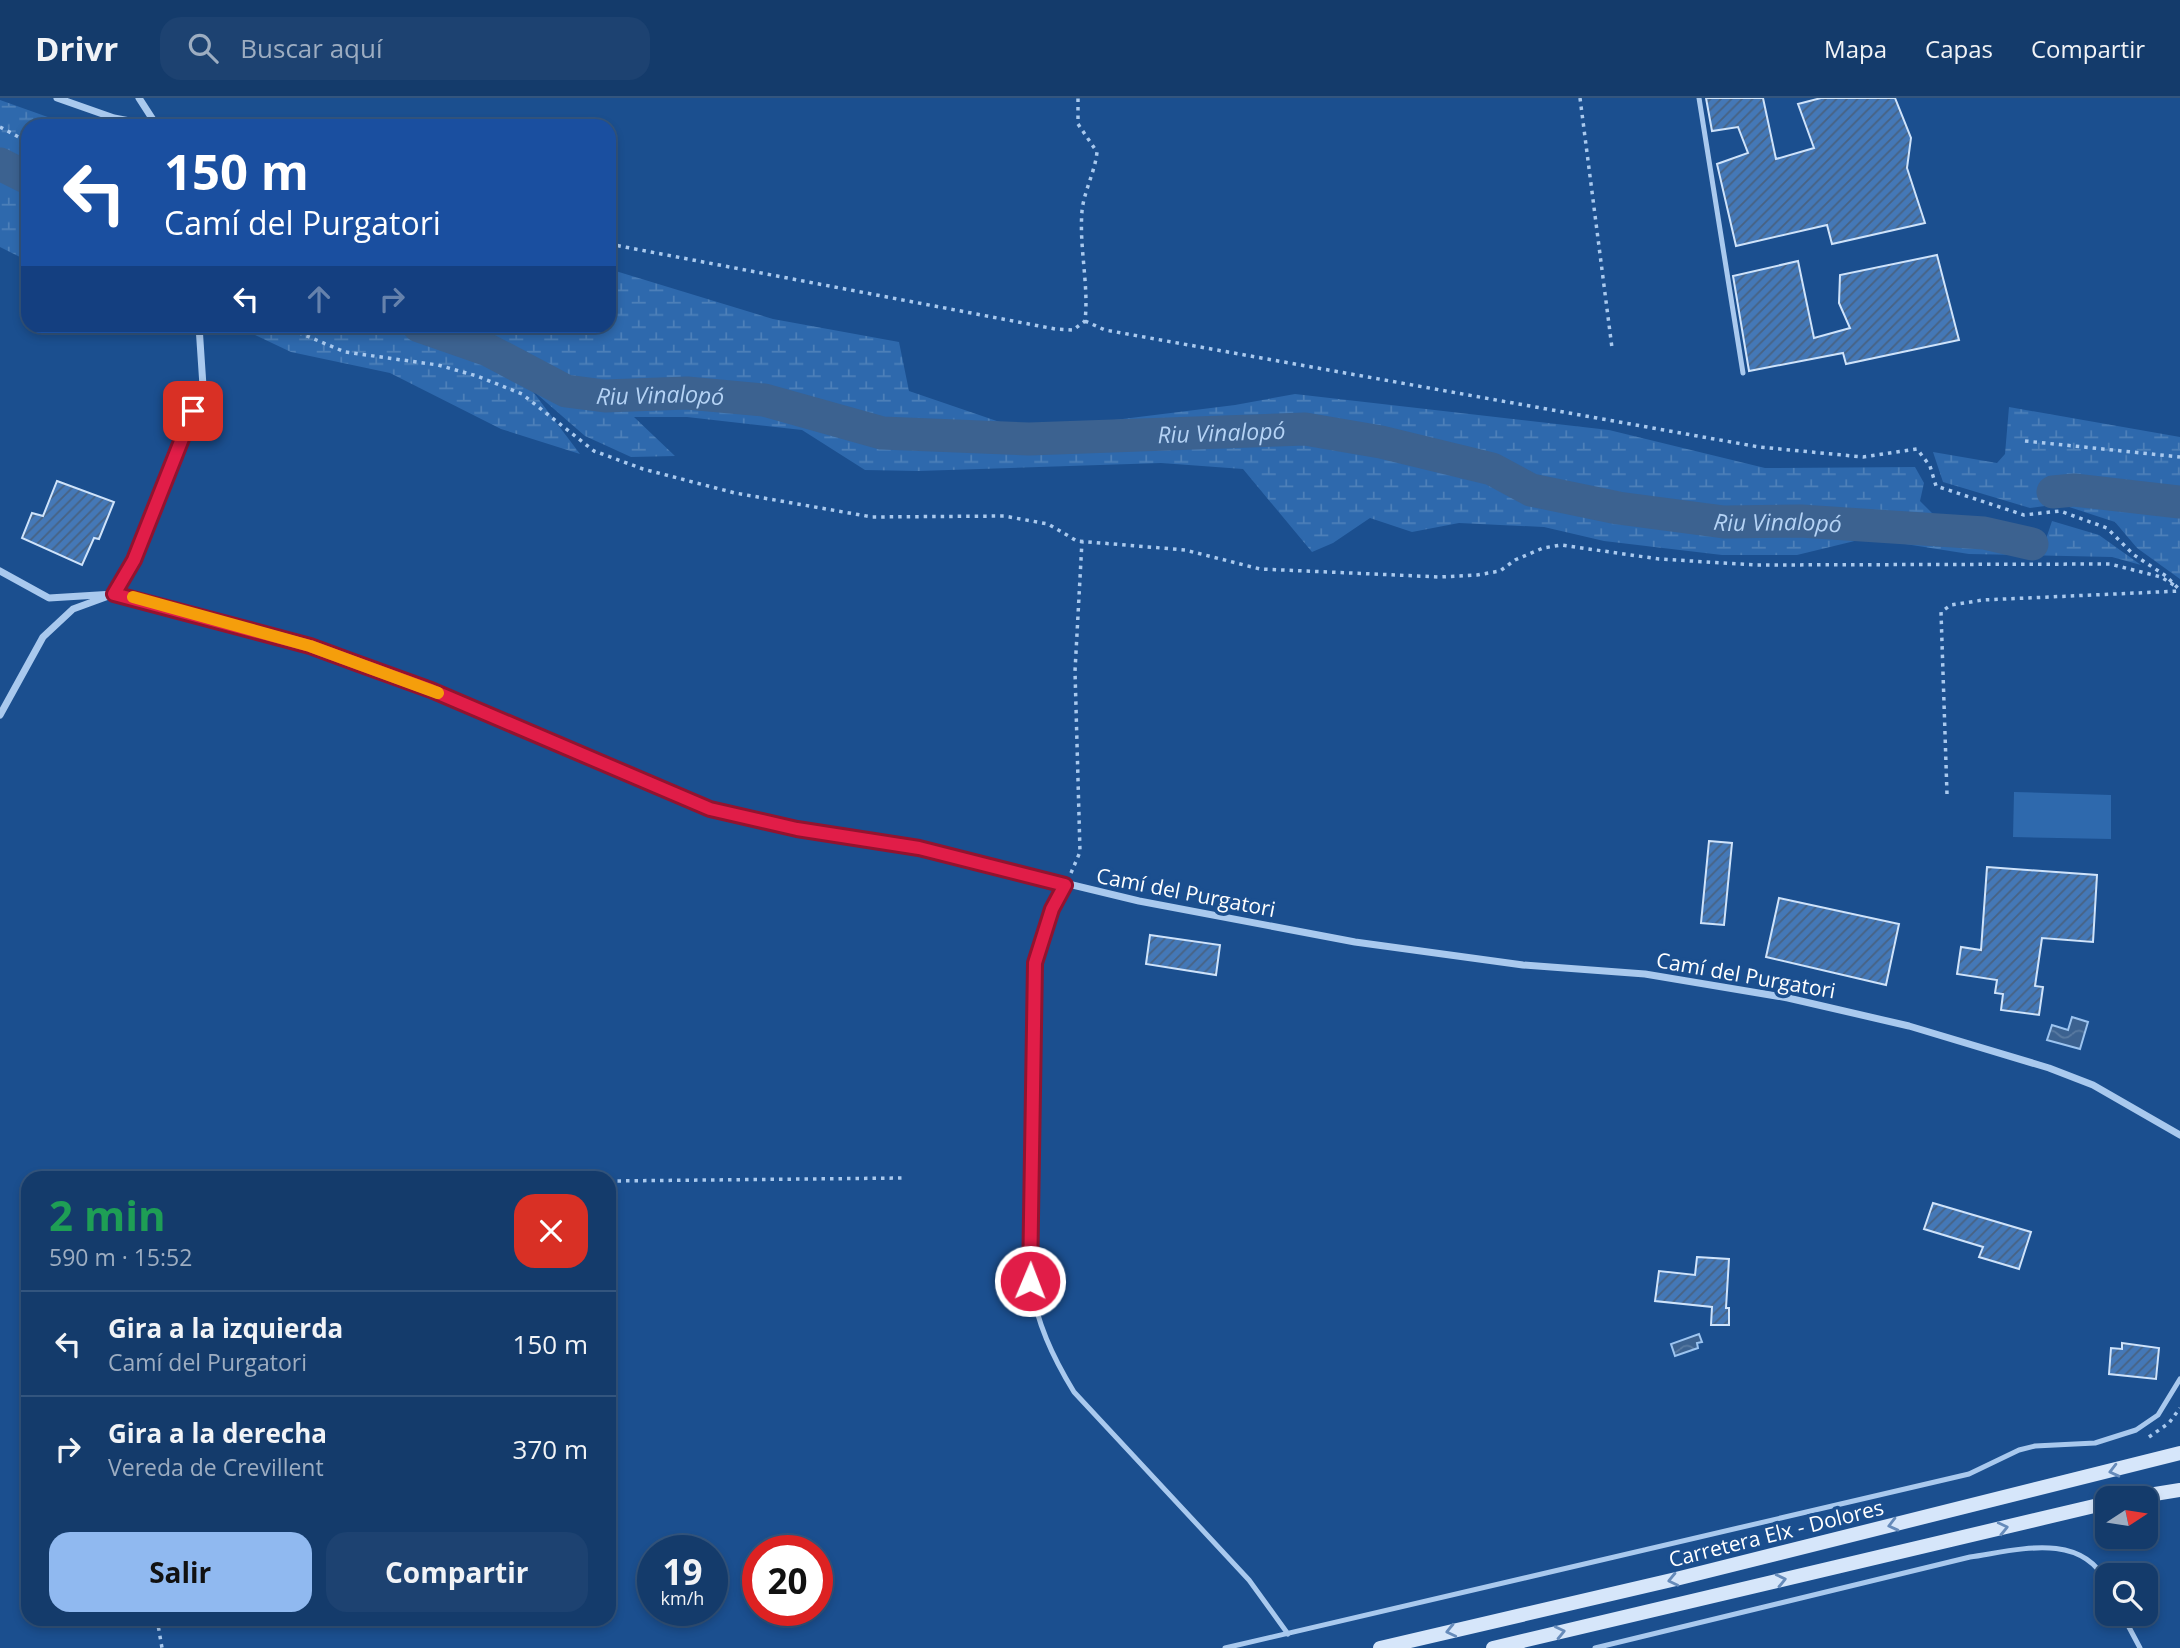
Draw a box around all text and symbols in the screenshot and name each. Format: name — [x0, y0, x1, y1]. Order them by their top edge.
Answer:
search box — [160, 17, 650, 80]
text: Drivr — [35, 26, 118, 71]
icon: search — [184, 29, 222, 67]
text: Buscar aquí — [240, 30, 383, 66]
text: Mapa — [1824, 32, 1887, 65]
text: Capas — [1925, 32, 1993, 65]
text: Compartir — [2031, 32, 2145, 65]
text: 150 m — [164, 138, 309, 204]
icon: left — [49, 147, 140, 238]
text: Camí del Purgatori — [164, 201, 441, 244]
icon: left — [227, 280, 265, 318]
icon: ahead — [300, 280, 338, 318]
icon: right — [373, 280, 411, 318]
water label: Riu Vinalopó — [595, 377, 726, 413]
pin — [163, 381, 223, 441]
icon: arrive — [174, 392, 212, 430]
water label: Riu Vinalopó — [1157, 414, 1286, 450]
water label: Riu Vinalopó — [1712, 505, 1843, 540]
street label: Camí del Purgatori — [1094, 861, 1278, 923]
street label: Camí del Purgatori — [1654, 945, 1838, 1005]
text: 2 min — [49, 1186, 166, 1243]
button: close — [514, 1194, 588, 1268]
text: 590 m · 15:52 — [49, 1241, 192, 1273]
position arrow — [993, 1244, 1067, 1318]
text: Gira a la izquierda — [108, 1310, 343, 1346]
icon: left — [49, 1325, 87, 1363]
text: 150 m — [513, 1326, 588, 1362]
text: Camí del Purgatori — [108, 1346, 307, 1378]
text: Gira a la derecha — [108, 1415, 327, 1451]
icon: right — [49, 1430, 87, 1468]
text: 370 m — [513, 1431, 588, 1467]
text: Vereda de Crevillent — [108, 1451, 324, 1483]
one-way arrow — [2108, 1463, 2120, 1477]
north arrow — [2095, 1486, 2158, 1549]
map controls — [2095, 1486, 2158, 1626]
street label: Carretera Elx - Dolores — [1666, 1493, 1886, 1573]
one-way arrow — [1888, 1517, 1900, 1532]
one-way arrow — [1997, 1522, 2009, 1536]
button: Salir — [49, 1532, 312, 1612]
button: Compartir — [326, 1532, 588, 1612]
speed limit sign: 20 — [742, 1535, 833, 1626]
text: 19 — [662, 1548, 703, 1595]
button: search — [2095, 1563, 2158, 1626]
one-way arrow — [1667, 1572, 1679, 1586]
one-way arrow — [1775, 1574, 1787, 1589]
text: km/h — [661, 1586, 704, 1610]
one-way arrow — [1445, 1623, 1457, 1637]
one-way arrow — [1554, 1626, 1566, 1641]

